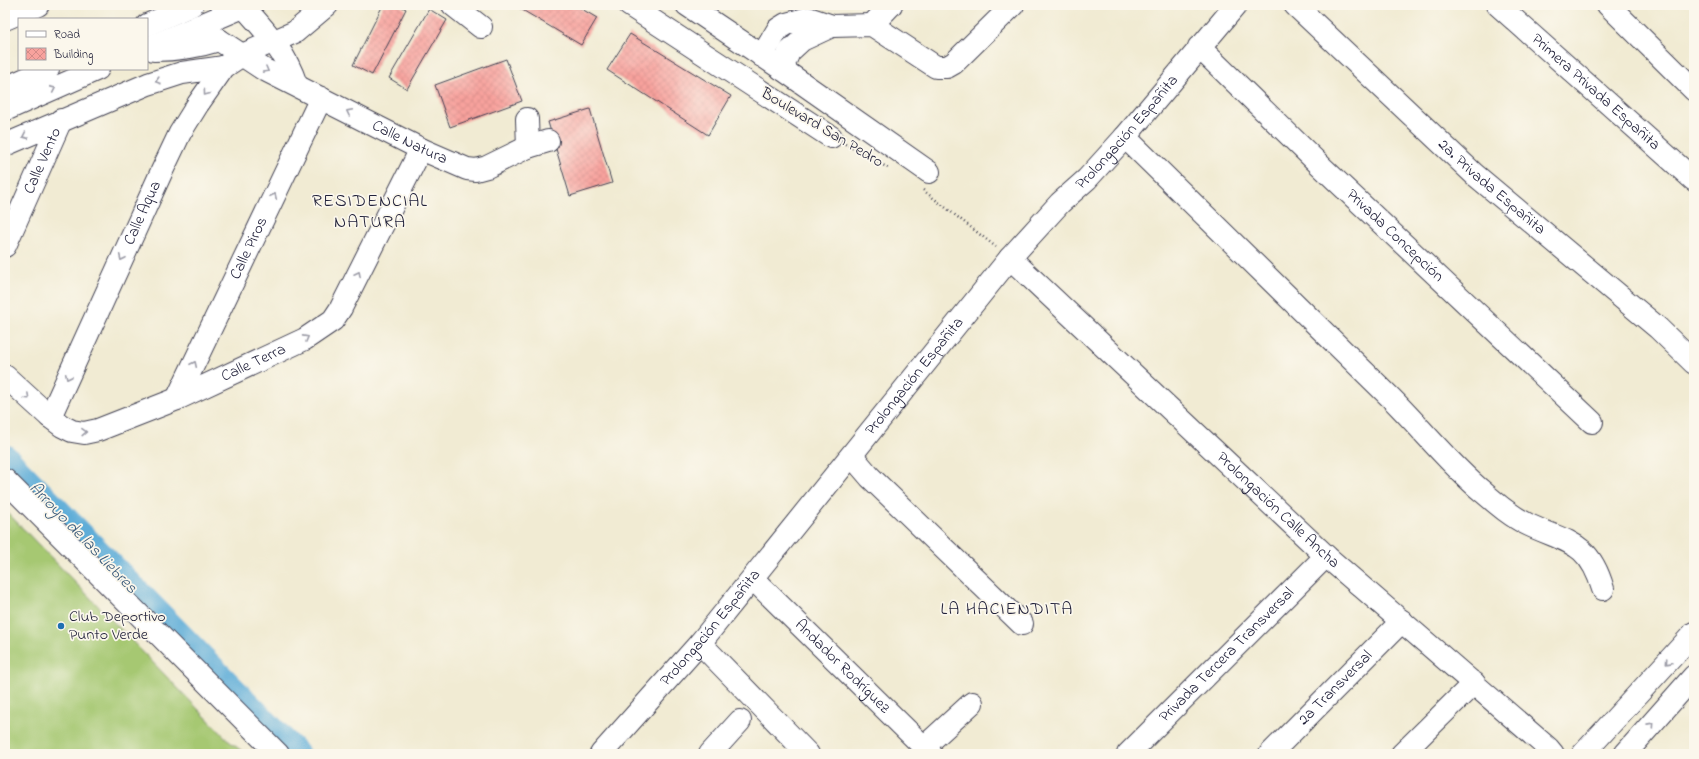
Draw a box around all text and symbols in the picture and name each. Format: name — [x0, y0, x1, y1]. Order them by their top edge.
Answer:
legend — [18, 18, 148, 70]
text: Road — [54, 26, 80, 44]
street label: Primera Privada Españita — [1526, 28, 1666, 157]
text: Building — [53, 46, 93, 65]
one-way arrow — [262, 66, 269, 73]
street label: Prolongación Españita — [1070, 70, 1184, 196]
one-way arrow — [155, 76, 162, 84]
street label: Boulevard San Pedro — [755, 81, 888, 174]
one-way arrow — [50, 85, 57, 93]
one-way arrow — [204, 88, 211, 95]
one-way arrow — [346, 109, 353, 117]
street label: Calle Natura — [368, 114, 451, 171]
street label: Calle Vento — [18, 124, 68, 198]
one-way arrow — [22, 131, 30, 139]
street label: 2a. Privada Españita — [1432, 133, 1551, 241]
street label: Calle Aqua — [118, 177, 168, 249]
street label: Privada Concepción — [1340, 184, 1449, 288]
district label: RESIDENCIAL NATURA — [312, 189, 428, 236]
one-way arrow — [269, 192, 277, 200]
street label: Calle Piros — [224, 213, 274, 284]
one-way arrow — [119, 254, 127, 262]
one-way arrow — [353, 270, 361, 278]
street label: Prolongación Españita — [859, 312, 970, 441]
one-way arrow — [302, 335, 309, 342]
street label: Calle Terra — [217, 338, 290, 389]
one-way arrow — [189, 360, 197, 368]
one-way arrow — [65, 372, 73, 380]
one-way arrow — [23, 392, 30, 399]
one-way arrow — [81, 427, 87, 436]
street label: Prolongación Calle Ancha — [1211, 446, 1345, 574]
water label: Arroyo de las Liebres — [22, 477, 143, 600]
street label: Prolongación Españita — [655, 564, 767, 692]
street label: Privada Tercera Transversal — [1154, 582, 1300, 728]
district label: LA HACIENDITA — [941, 597, 1073, 623]
place label: Club Deportivo Punto Verde — [69, 605, 166, 647]
street label: Andador Rodríguez — [789, 614, 896, 720]
marker: Club Deportivo Punto Verde — [56, 621, 66, 631]
street label: 2a Transversal — [1293, 645, 1379, 731]
one-way arrow — [1665, 657, 1672, 665]
one-way arrow — [1646, 722, 1653, 730]

